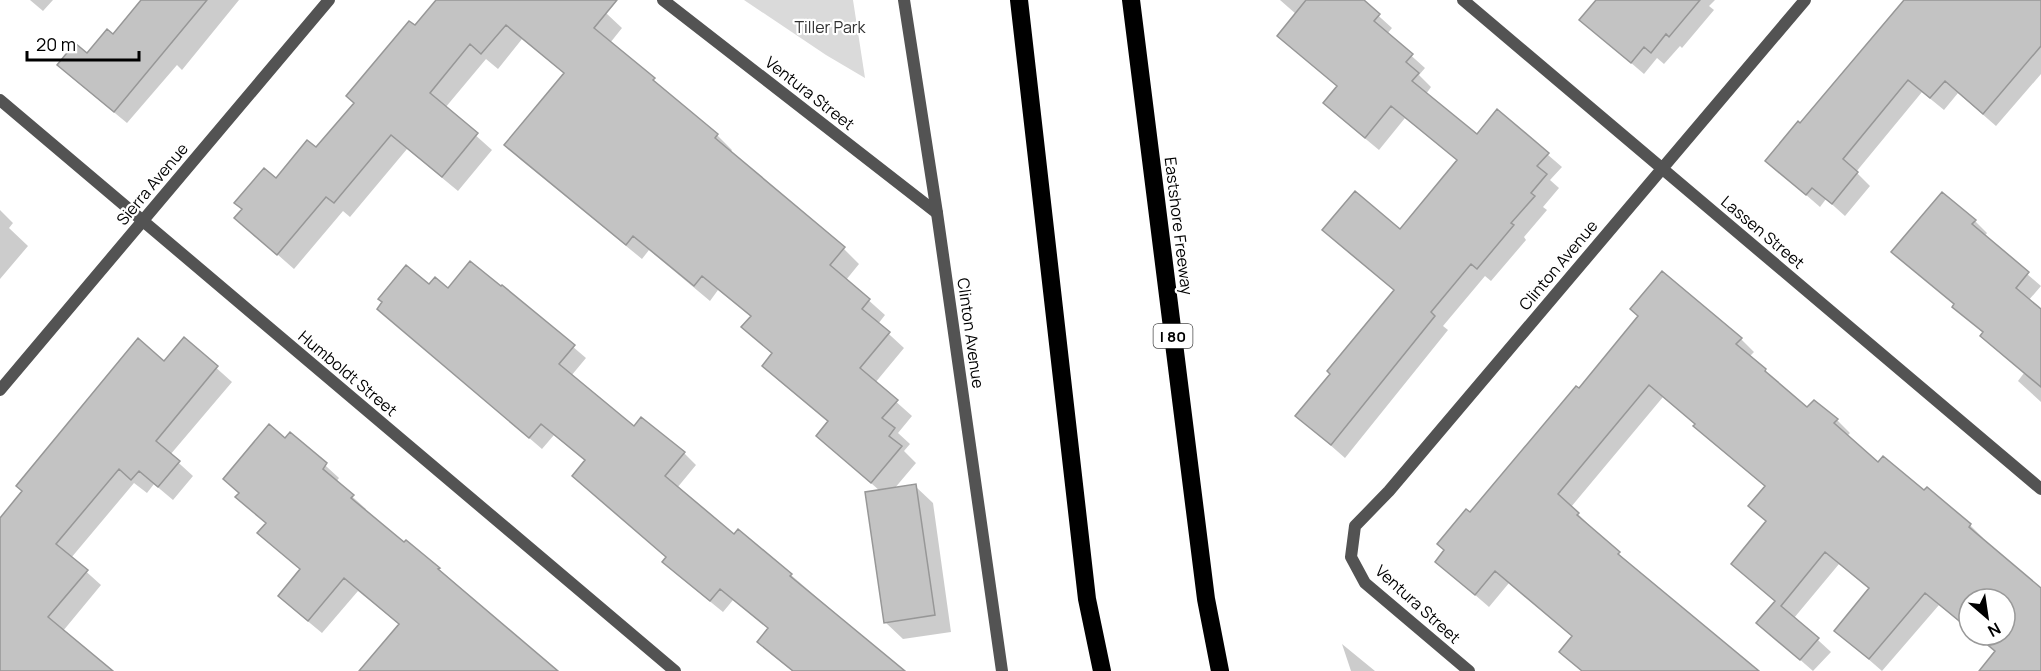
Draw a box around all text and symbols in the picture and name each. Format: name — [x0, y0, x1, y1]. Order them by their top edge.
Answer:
park label: Tiller Park — [795, 16, 867, 38]
scale bar — [27, 24, 140, 62]
text: 20 m — [36, 32, 76, 56]
street label: Ventura Street — [761, 51, 859, 135]
street label: Sierra Avenue — [111, 138, 193, 230]
street label: Eastshore Freeway — [1160, 156, 1198, 297]
street label: Lassen Street — [1717, 191, 1809, 273]
street label: Clinton Avenue — [1514, 215, 1602, 315]
street label: Clinton Avenue — [952, 276, 990, 390]
road number: I 80 — [1154, 324, 1192, 348]
street label: Humboldt Street — [294, 325, 402, 421]
street label: Ventura Street — [1371, 560, 1465, 648]
north arrow — [1957, 587, 2017, 647]
text: N — [1984, 618, 2005, 643]

